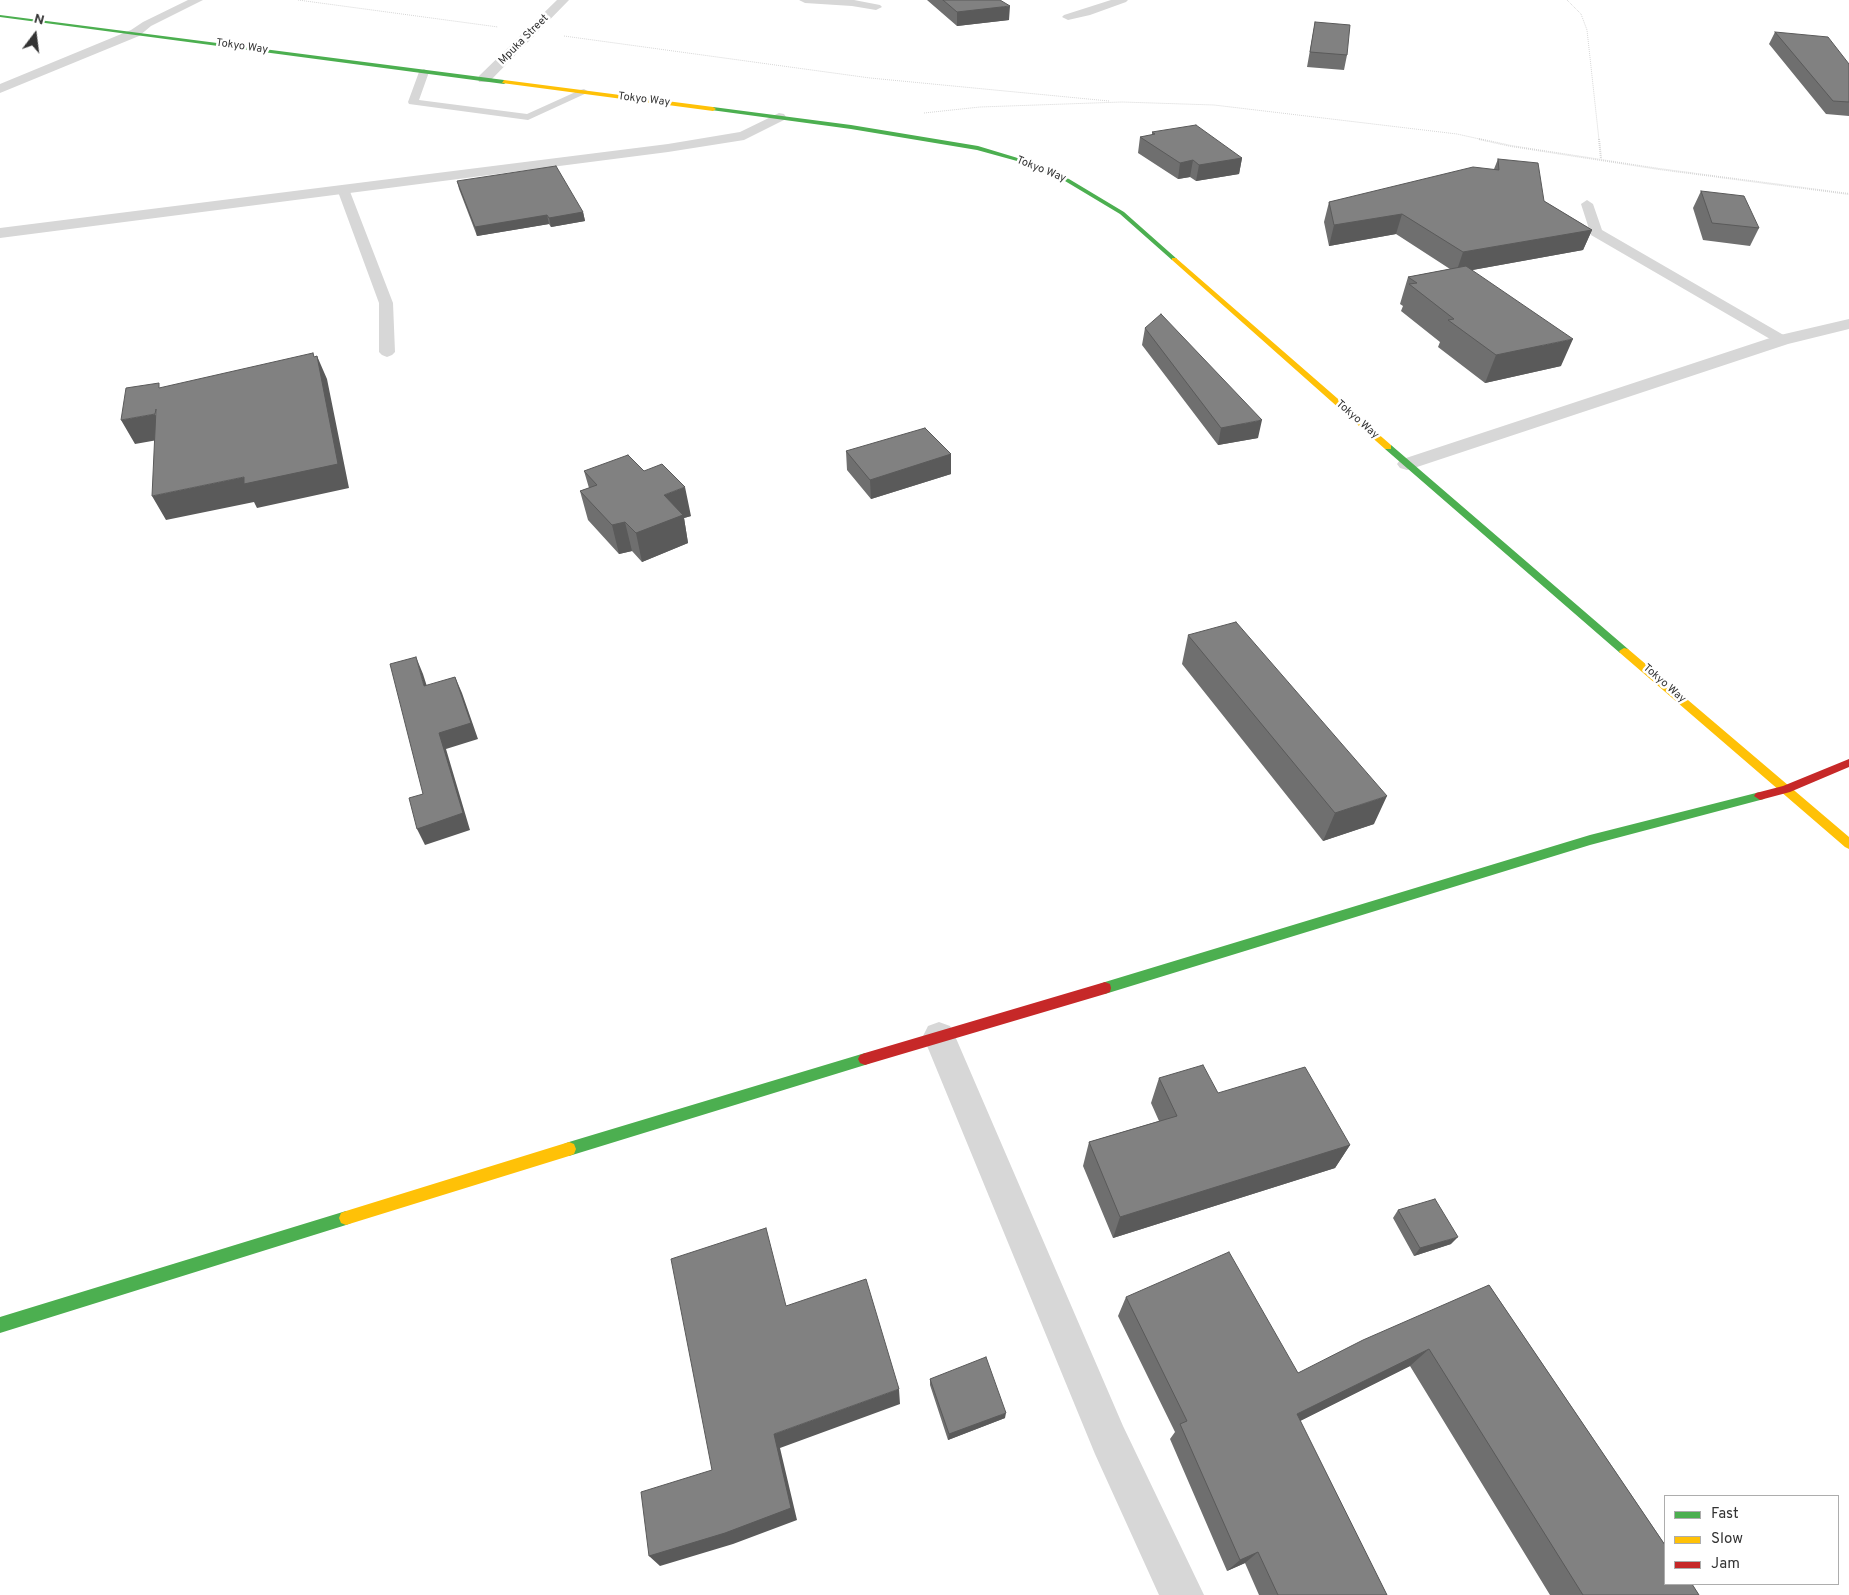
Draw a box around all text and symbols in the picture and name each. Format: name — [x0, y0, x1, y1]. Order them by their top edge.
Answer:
north arrow — [10, 10, 60, 60]
text: N — [32, 11, 46, 30]
street label: Mpuka Street — [496, 12, 552, 68]
street label: Tokyo Way — [215, 37, 269, 57]
street label: Tokyo Way — [617, 90, 671, 110]
street label: Tokyo Way — [1014, 154, 1068, 186]
street label: Tokyo Way — [1333, 398, 1381, 442]
street label: Tokyo Way — [1640, 662, 1688, 706]
legend — [1664, 1495, 1839, 1585]
text: Fast — [1711, 1505, 1739, 1524]
text: Slow — [1711, 1530, 1743, 1549]
text: Jam — [1711, 1555, 1740, 1574]

